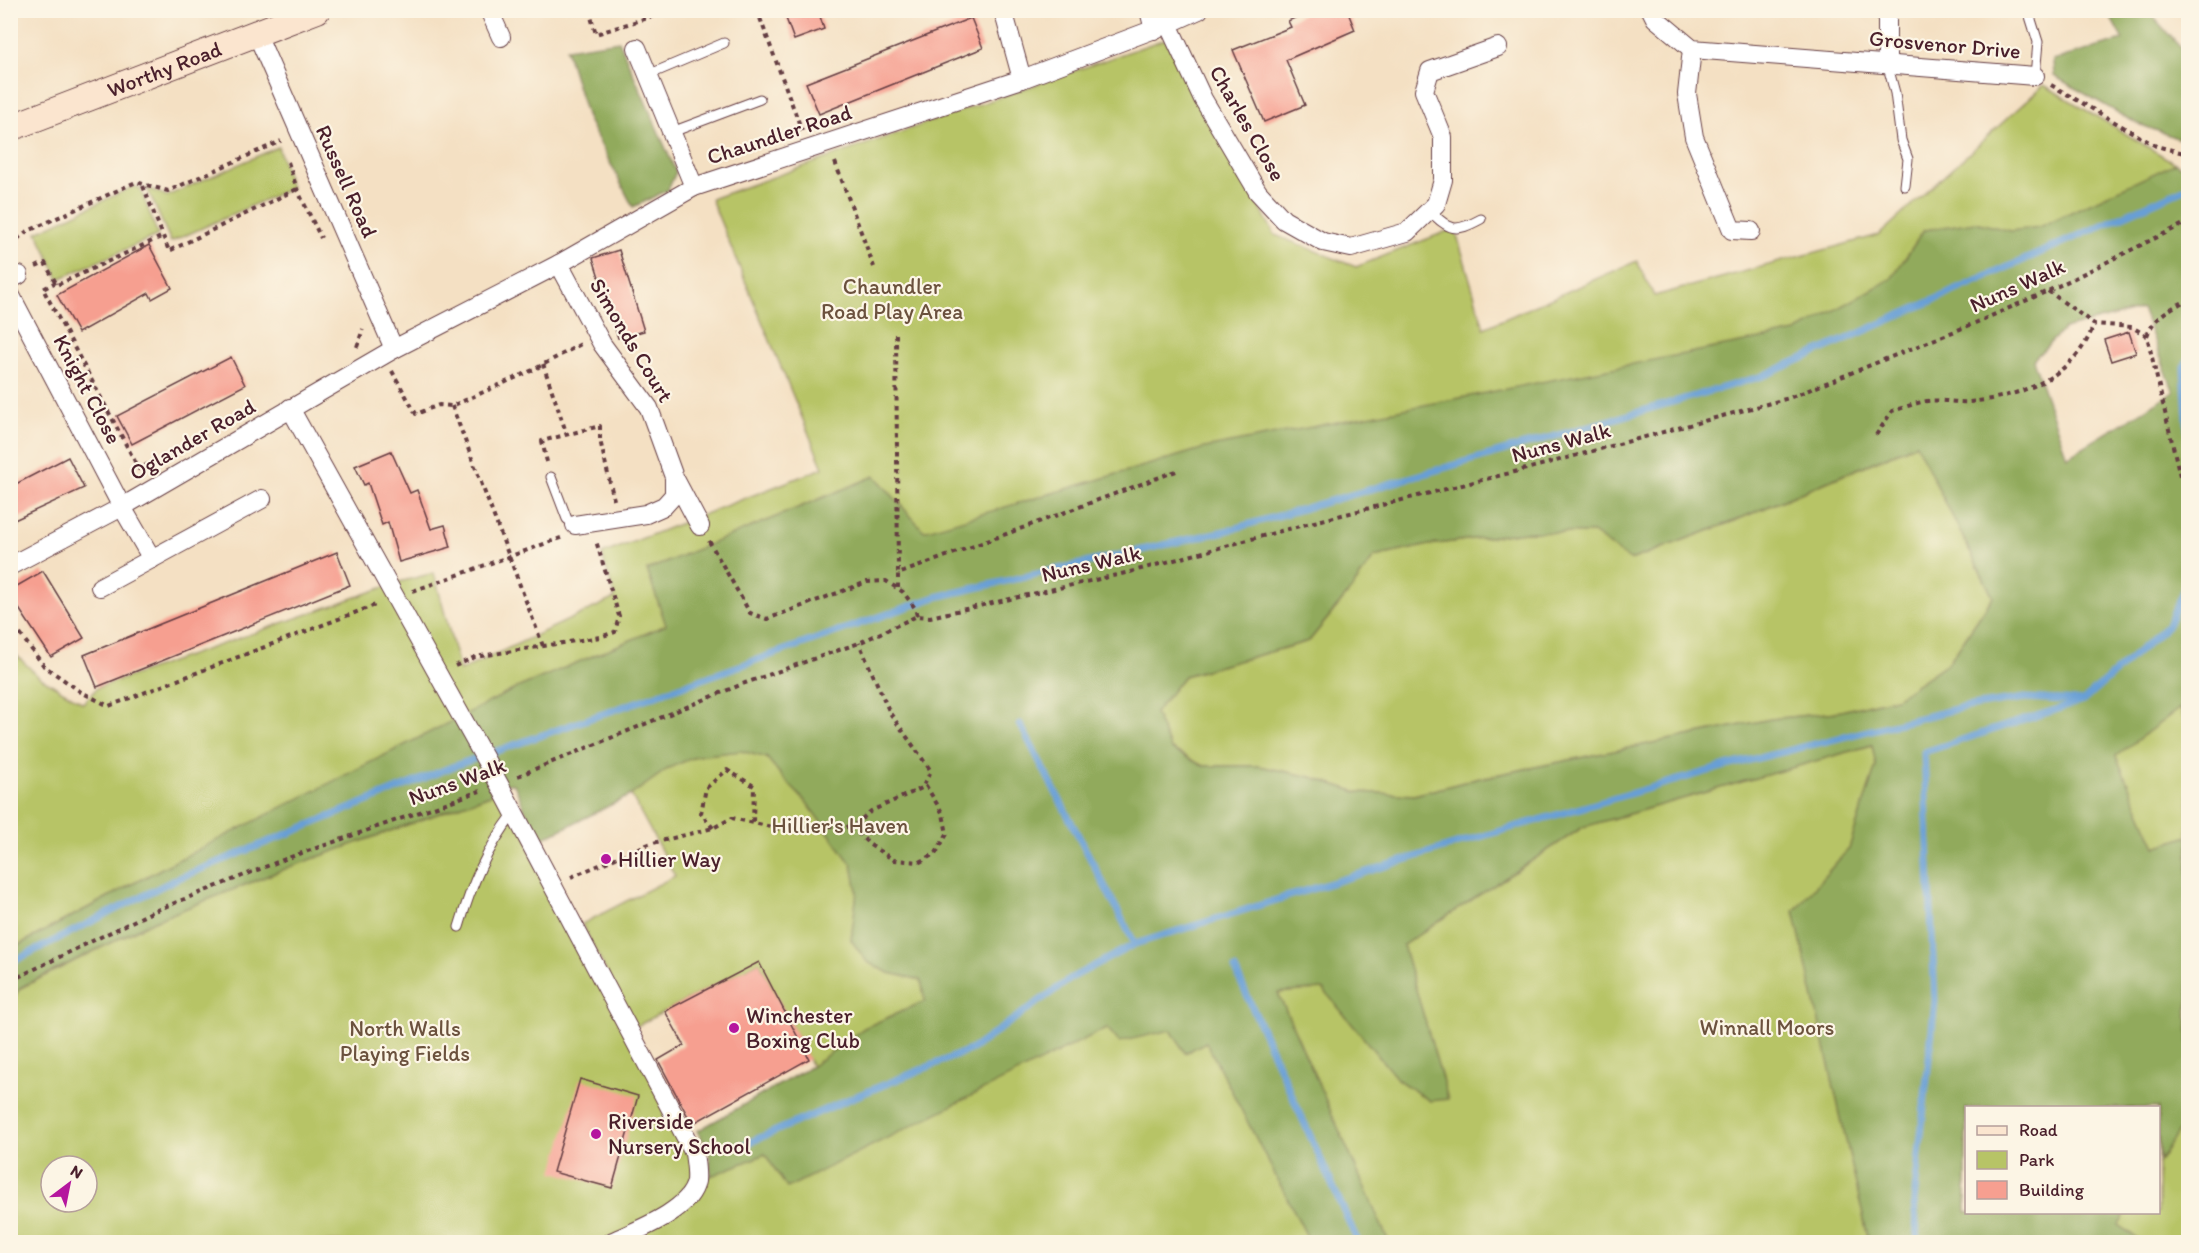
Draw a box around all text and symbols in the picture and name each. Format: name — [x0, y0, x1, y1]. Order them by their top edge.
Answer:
street label: Grosvenor Drive — [1868, 24, 2022, 65]
street label: Worthy Road — [103, 35, 225, 103]
street label: Charles Close — [1204, 61, 1292, 186]
street label: Chaundler Road — [703, 98, 855, 171]
street label: Russell Road — [310, 121, 383, 242]
street label: Nuns Walk — [1965, 252, 2070, 318]
street label: Simonds Court — [584, 273, 679, 407]
park label: Chaundler Road Play Area — [821, 273, 963, 325]
street label: Knight Close — [47, 330, 128, 449]
street label: Oglander Road — [124, 392, 260, 486]
street label: Nuns Walk — [1509, 416, 1614, 469]
street label: Nuns Walk — [1039, 539, 1144, 588]
street label: Nuns Walk — [405, 751, 510, 811]
park label: Hillier's Haven — [772, 812, 909, 839]
place label: Hillier Way — [618, 846, 722, 873]
marker: Hillier Way — [599, 852, 613, 866]
place label: Winchester Boxing Club — [746, 1002, 860, 1054]
park label: Winnall Moors — [1700, 1014, 1834, 1041]
park label: North Walls Playing Fields — [340, 1015, 470, 1067]
marker: Winchester Boxing Club — [727, 1021, 741, 1035]
legend — [1965, 1106, 2160, 1214]
place label: Riverside Nursery School — [608, 1108, 751, 1160]
text: Road — [2019, 1119, 2058, 1141]
marker: Riverside Nursery School — [589, 1127, 603, 1141]
text: Park — [2019, 1149, 2054, 1171]
north arrow — [39, 1154, 99, 1214]
text: N — [67, 1161, 86, 1183]
text: Building — [2019, 1179, 2085, 1201]

